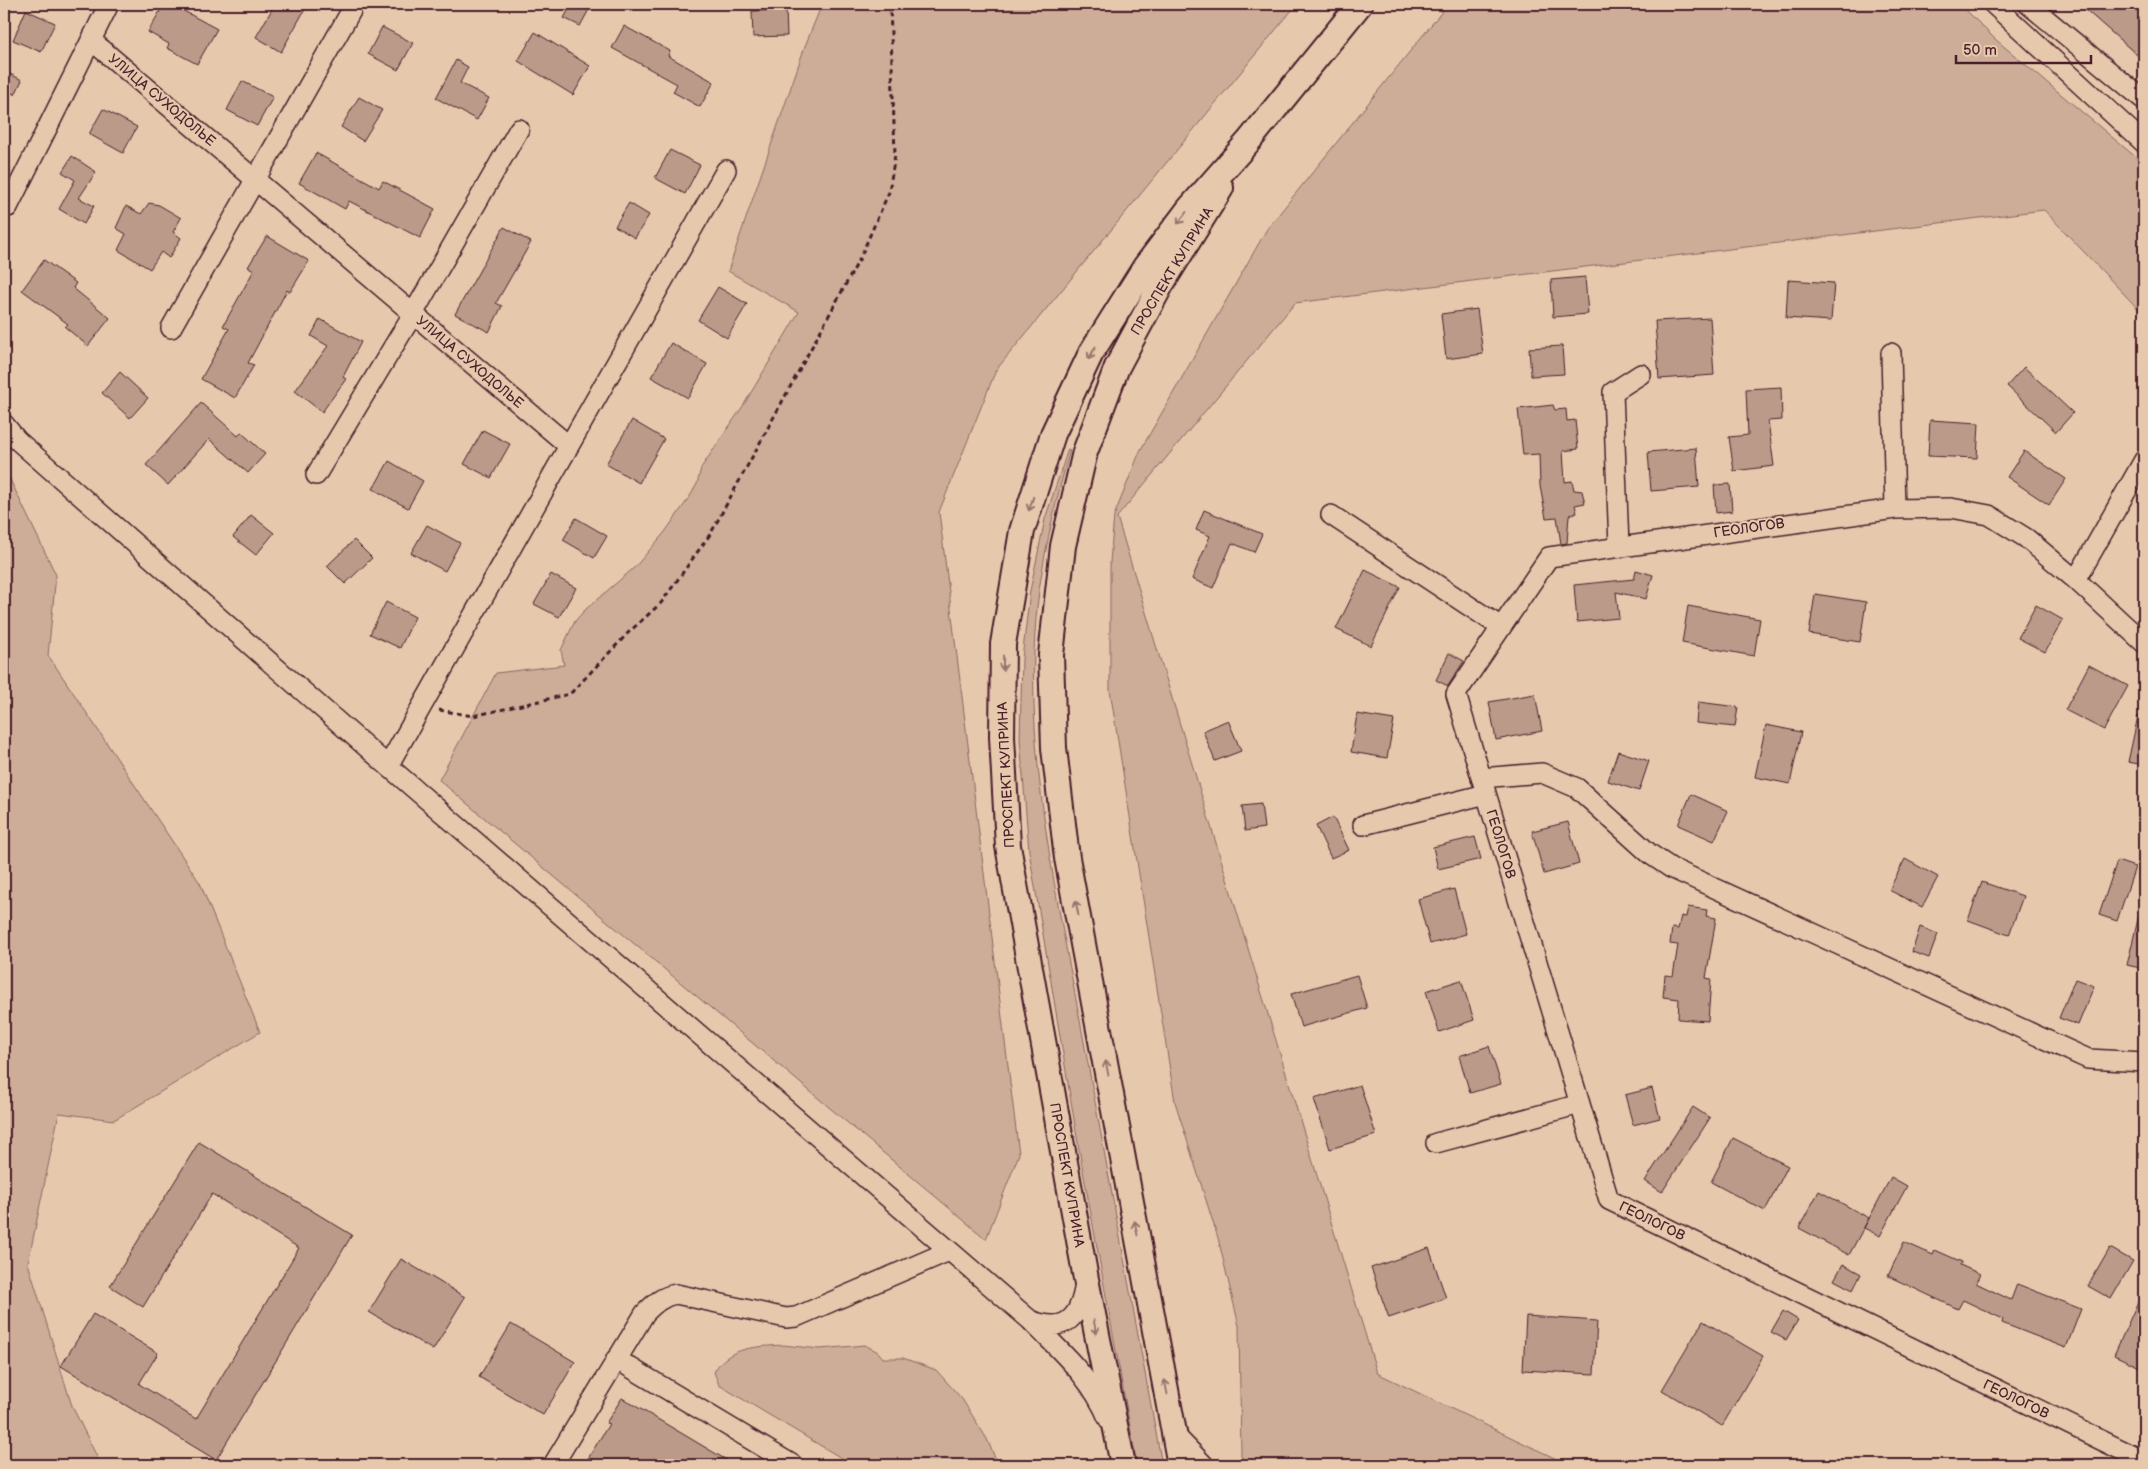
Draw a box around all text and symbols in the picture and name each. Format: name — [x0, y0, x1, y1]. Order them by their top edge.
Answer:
scale bar — [1956, 32, 2090, 64]
text: 50 m — [1963, 41, 1997, 60]
street label: УЛИЦА СУХОДОЛЬЕ — [105, 50, 219, 150]
street label: ПРОСПЕКТ КУПРИНА — [1127, 204, 1217, 338]
one-way arrow — [1176, 211, 1187, 224]
street label: УЛИЦА СУХОДОЛЬЕ — [413, 312, 527, 412]
one-way arrow — [1086, 346, 1096, 360]
one-way arrow — [1025, 495, 1035, 511]
street label: ГЕОЛОГОВ — [1712, 515, 1786, 541]
one-way arrow — [998, 654, 1008, 671]
street label: ПРОСПЕКТ КУПРИНА — [994, 701, 1018, 848]
street label: ГЕОЛОГОВ — [1482, 807, 1520, 881]
one-way arrow — [1071, 900, 1081, 916]
one-way arrow — [1101, 1060, 1111, 1076]
street label: ПРОСПЕКТ КУПРИНА — [1046, 1102, 1088, 1249]
street label: ГЕОЛОГОВ — [1616, 1198, 1688, 1244]
one-way arrow — [1131, 1220, 1141, 1236]
one-way arrow — [1091, 1319, 1101, 1335]
street label: ГЕОЛОГОВ — [1980, 1376, 2052, 1422]
one-way arrow — [1161, 1380, 1171, 1396]

